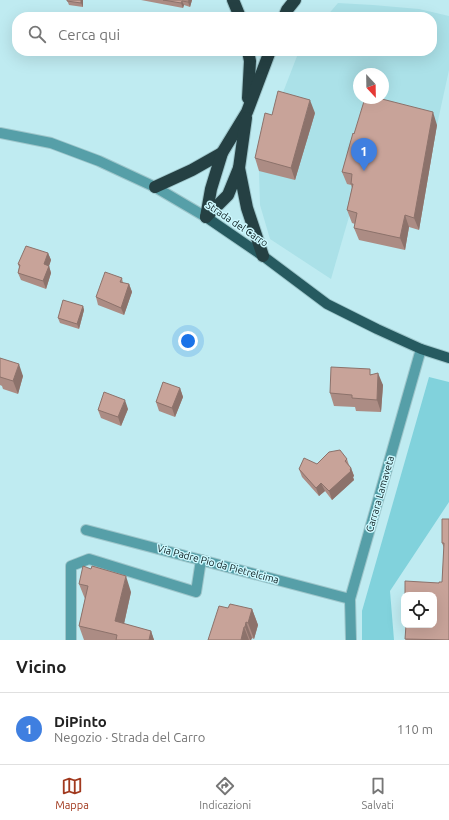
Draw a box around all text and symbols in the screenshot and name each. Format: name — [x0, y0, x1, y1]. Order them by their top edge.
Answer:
search box — [12, 12, 437, 56]
icon: search — [26, 23, 48, 45]
text: Cerca qui — [58, 26, 120, 43]
north arrow — [353, 68, 389, 104]
pin: 1 — [351, 138, 377, 171]
street label: Strada del Carro — [204, 199, 270, 249]
your location — [178, 331, 198, 351]
street label: Carrara Lamaveta — [364, 455, 396, 533]
street label: Via Padre Pio da Pietrelcima — [156, 542, 280, 586]
map controls — [401, 592, 437, 628]
button: locate — [401, 592, 437, 628]
text: Vicino — [16, 657, 66, 676]
text: DiPinto — [54, 713, 107, 730]
text: 1 — [25, 722, 33, 736]
text: 110 m — [397, 722, 433, 736]
text: Negozio · Strada del Carro — [54, 730, 205, 744]
tab: Mappa — [55, 775, 89, 811]
tab: Indicazioni — [199, 775, 251, 811]
tab: Salvati — [362, 775, 394, 811]

